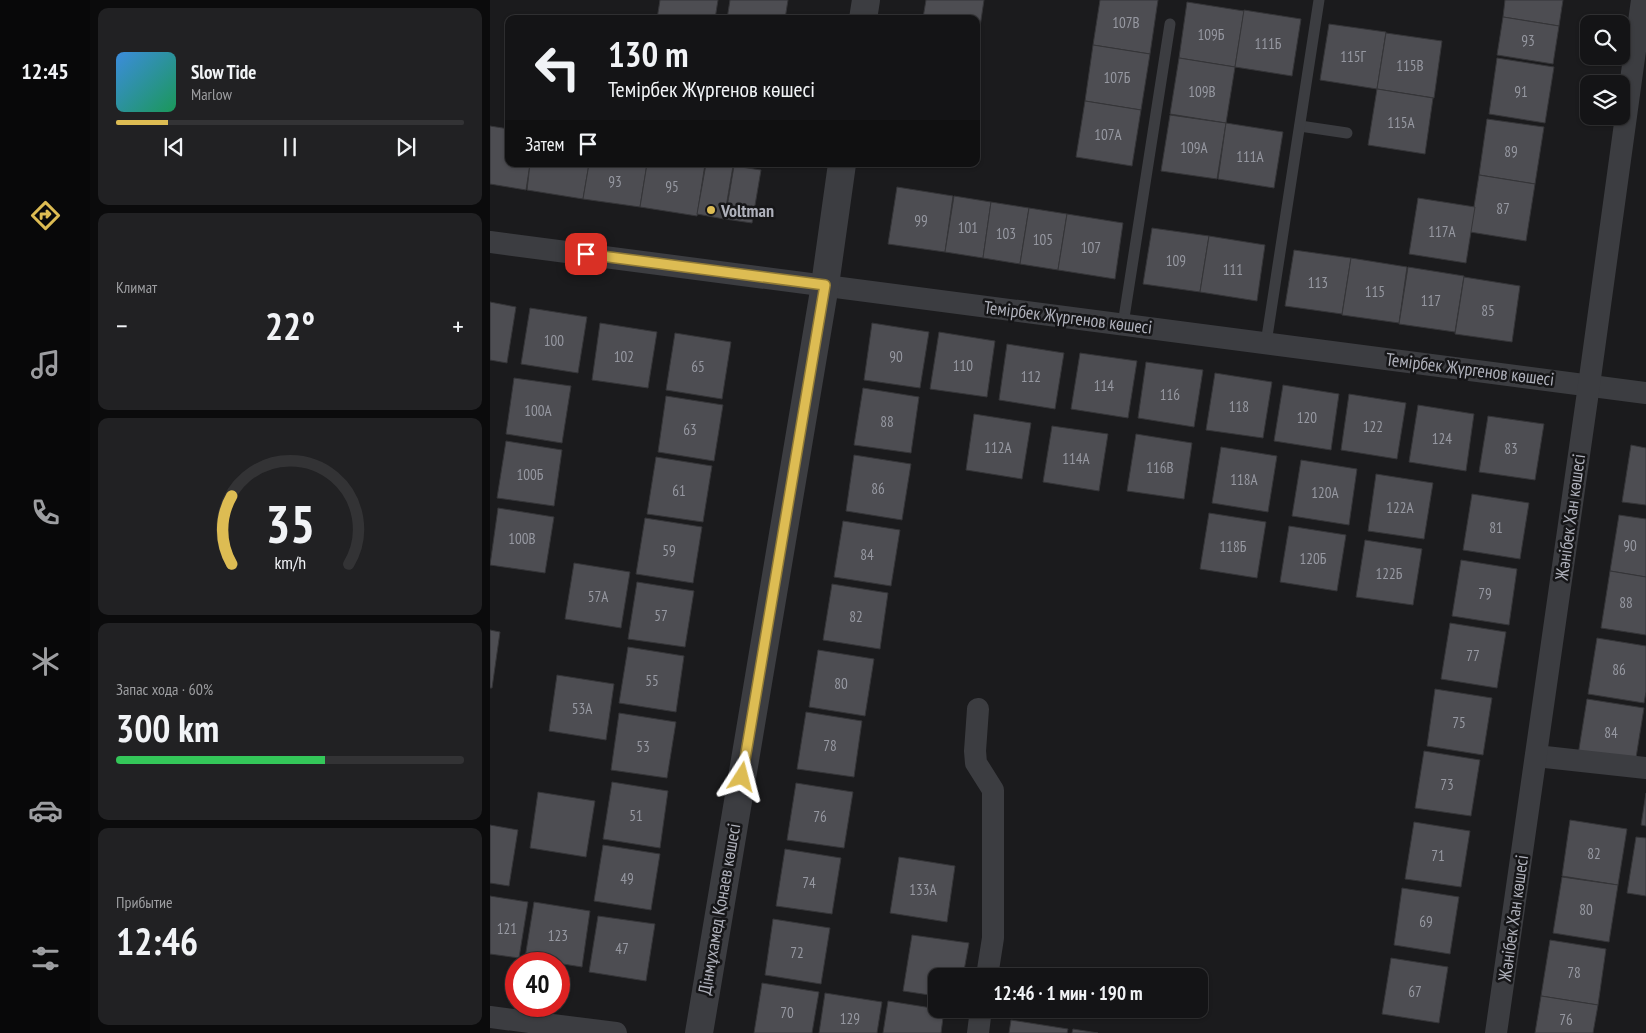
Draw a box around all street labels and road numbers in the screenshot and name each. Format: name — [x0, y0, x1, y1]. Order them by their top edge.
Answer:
street label: Темірбек Жүргенов көшесі — [983, 295, 1153, 339]
street label: Темірбек Жүргенов көшесі — [1385, 347, 1555, 391]
street label: Жәнібек Хан көшесі — [1550, 452, 1590, 583]
street label: Дінмұхамед Қонаев көшесі — [693, 822, 745, 996]
street label: Жәнібек Хан көшесі — [1493, 853, 1533, 984]

